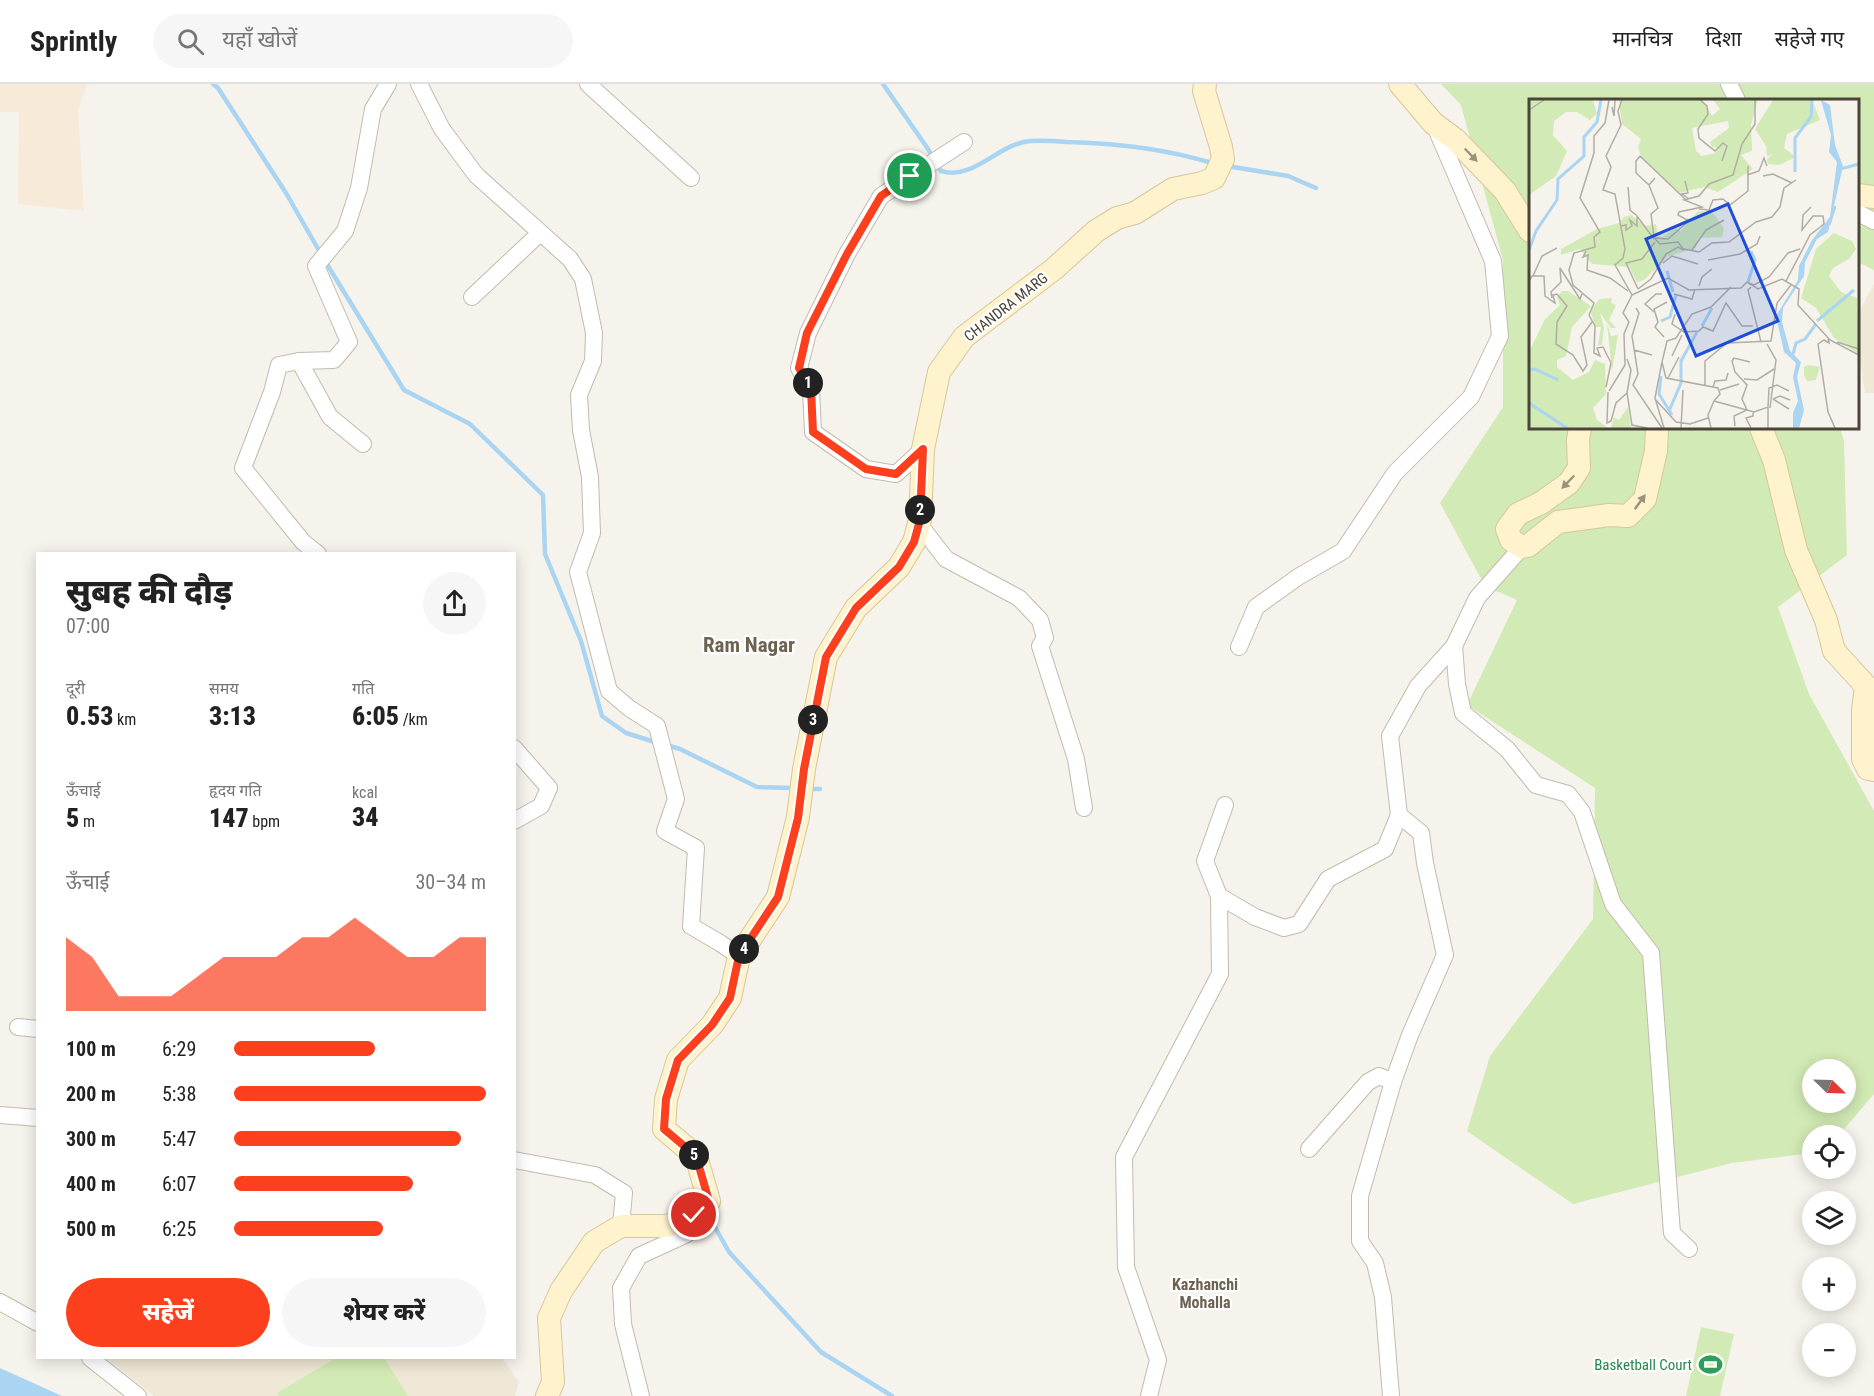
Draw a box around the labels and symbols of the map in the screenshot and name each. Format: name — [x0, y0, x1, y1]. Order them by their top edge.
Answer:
inset map — [1529, 99, 1859, 429]
one-way arrow — [1463, 147, 1477, 161]
pin — [884, 150, 935, 201]
street label: CHANDRA MARG — [960, 269, 1052, 345]
pin: 1 — [793, 368, 823, 398]
one-way arrow — [1561, 474, 1575, 488]
one-way arrow — [1634, 494, 1646, 510]
pin: 2 — [905, 495, 935, 525]
district label: Ram Nagar — [703, 633, 795, 657]
pin: 3 — [798, 705, 828, 735]
pin: 4 — [729, 934, 759, 964]
north arrow — [1802, 1059, 1856, 1113]
pin: 5 — [679, 1140, 709, 1170]
pin — [668, 1189, 719, 1240]
district label: Kazhanchi Mohalla — [1172, 1275, 1238, 1312]
sports icon: Basketball Court — [1697, 1352, 1723, 1378]
place label: Basketball Court — [1594, 1356, 1692, 1374]

